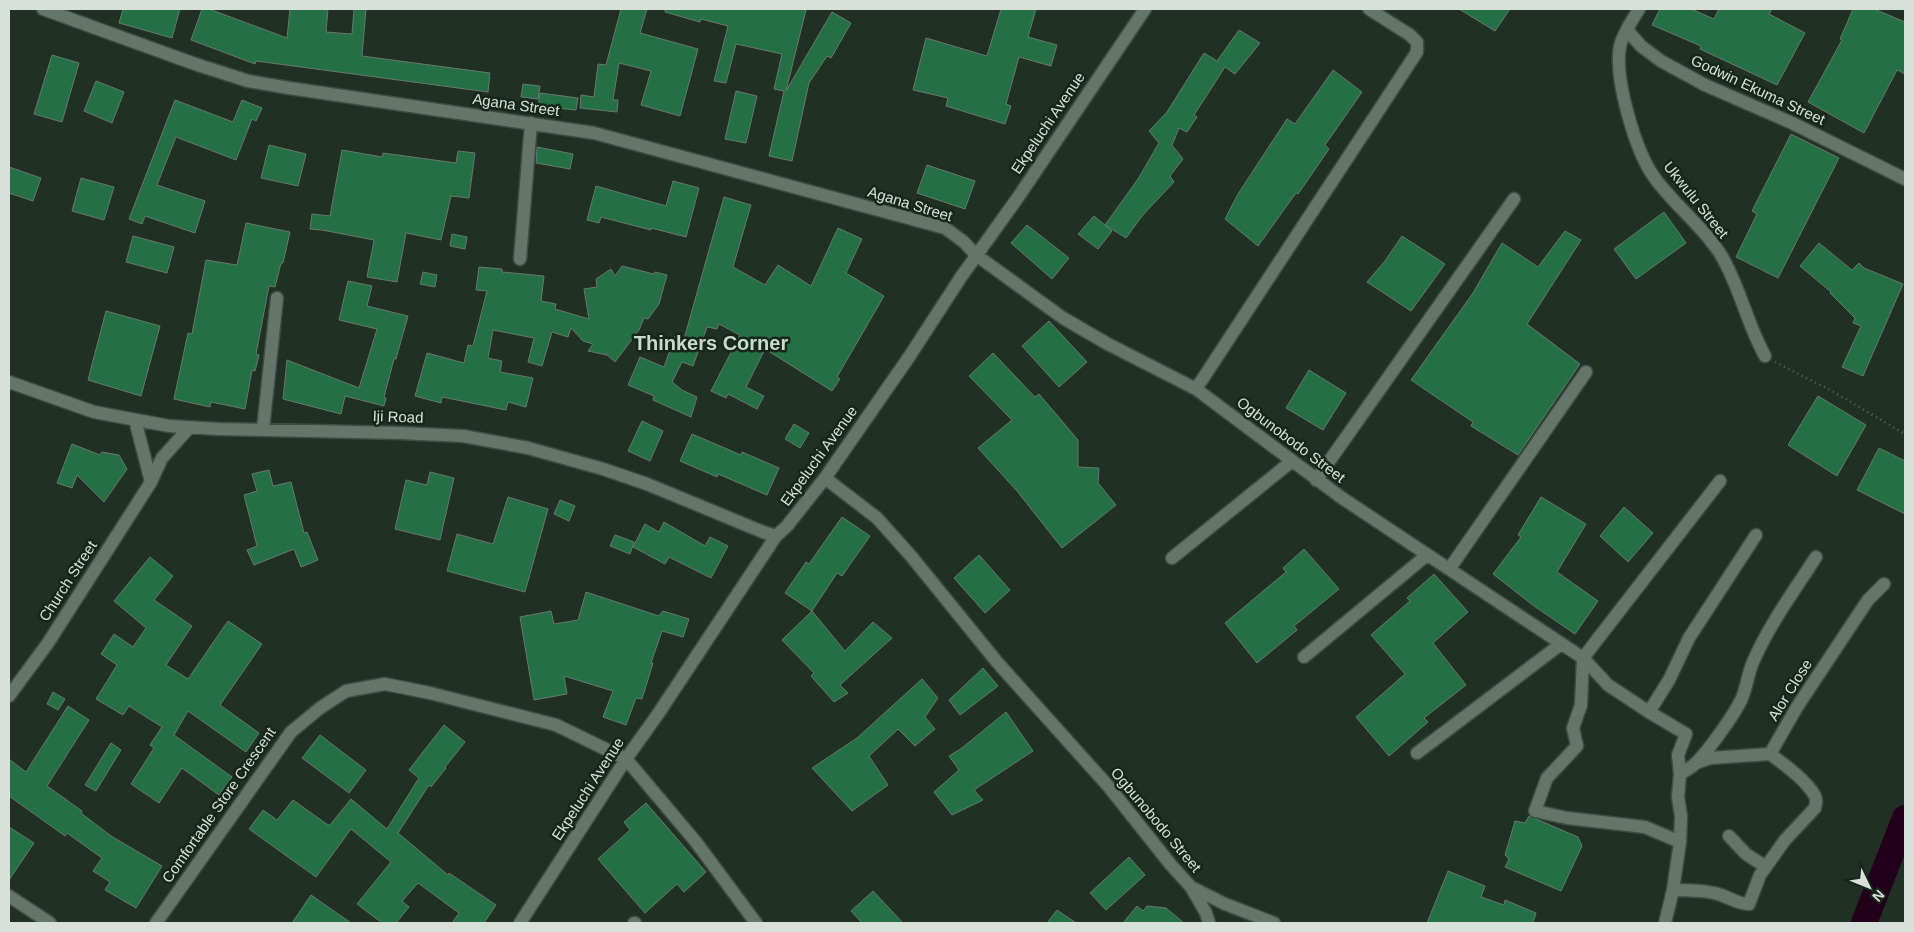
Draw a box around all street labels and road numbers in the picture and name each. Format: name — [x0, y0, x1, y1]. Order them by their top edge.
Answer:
street label: Godwin Ekuma Street — [1689, 51, 1829, 128]
street label: Ekpeluchi Avenue — [1007, 69, 1088, 177]
street label: Agana Street — [472, 90, 561, 119]
street label: Ukwulu Street — [1660, 158, 1733, 242]
street label: Agana Street — [866, 183, 955, 225]
street label: Ogbunobodo Street — [1234, 393, 1349, 486]
street label: Ekpeluchi Avenue — [777, 403, 860, 509]
street label: Iji Road — [372, 407, 424, 426]
street label: Church Street — [35, 537, 100, 624]
street label: Alor Close — [1764, 656, 1815, 724]
street label: Comfortable Store Crescent — [158, 723, 279, 886]
street label: Ekpeluchi Avenue — [548, 734, 627, 843]
street label: Ogbunobodo Street — [1108, 764, 1206, 876]

